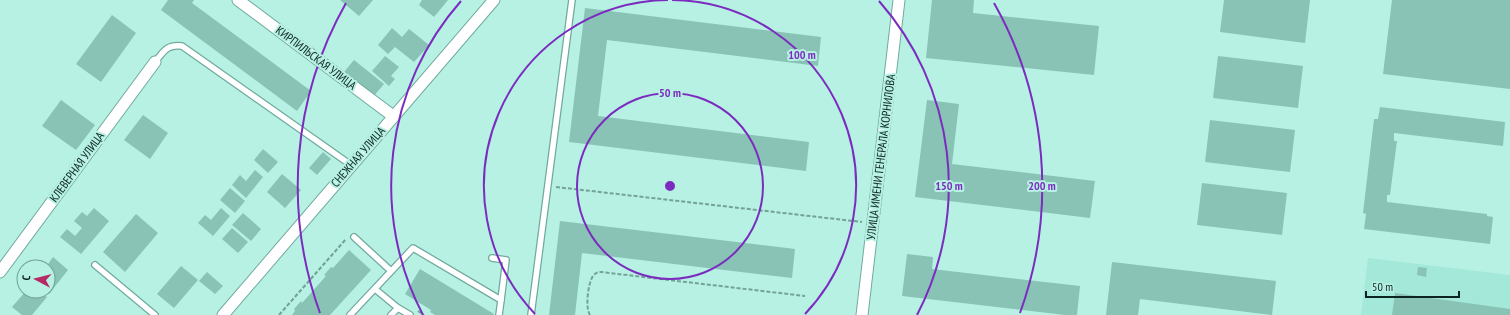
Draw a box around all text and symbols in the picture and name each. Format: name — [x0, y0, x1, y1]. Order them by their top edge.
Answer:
street label: КИРПИЛЬСКАЯ УЛИЦА — [273, 22, 360, 93]
text: 100 m — [788, 47, 816, 62]
street label: УЛИЦА ИМЕНИ ГЕНЕРАЛА КОРНИЛОВА — [863, 73, 898, 241]
text: 50 m — [659, 85, 681, 100]
street label: СНЕЖНАЯ УЛИЦА — [327, 123, 388, 190]
street label: КЛЕВЕРНАЯ УЛИЦА — [46, 128, 107, 205]
text: 150 m — [935, 178, 963, 193]
text: 200 m — [1028, 178, 1056, 193]
centre of rings — [663, 179, 677, 193]
north arrow — [16, 259, 56, 299]
scale bar — [1366, 273, 1459, 299]
text: С — [19, 274, 33, 281]
text: 50 m — [1372, 279, 1393, 294]

